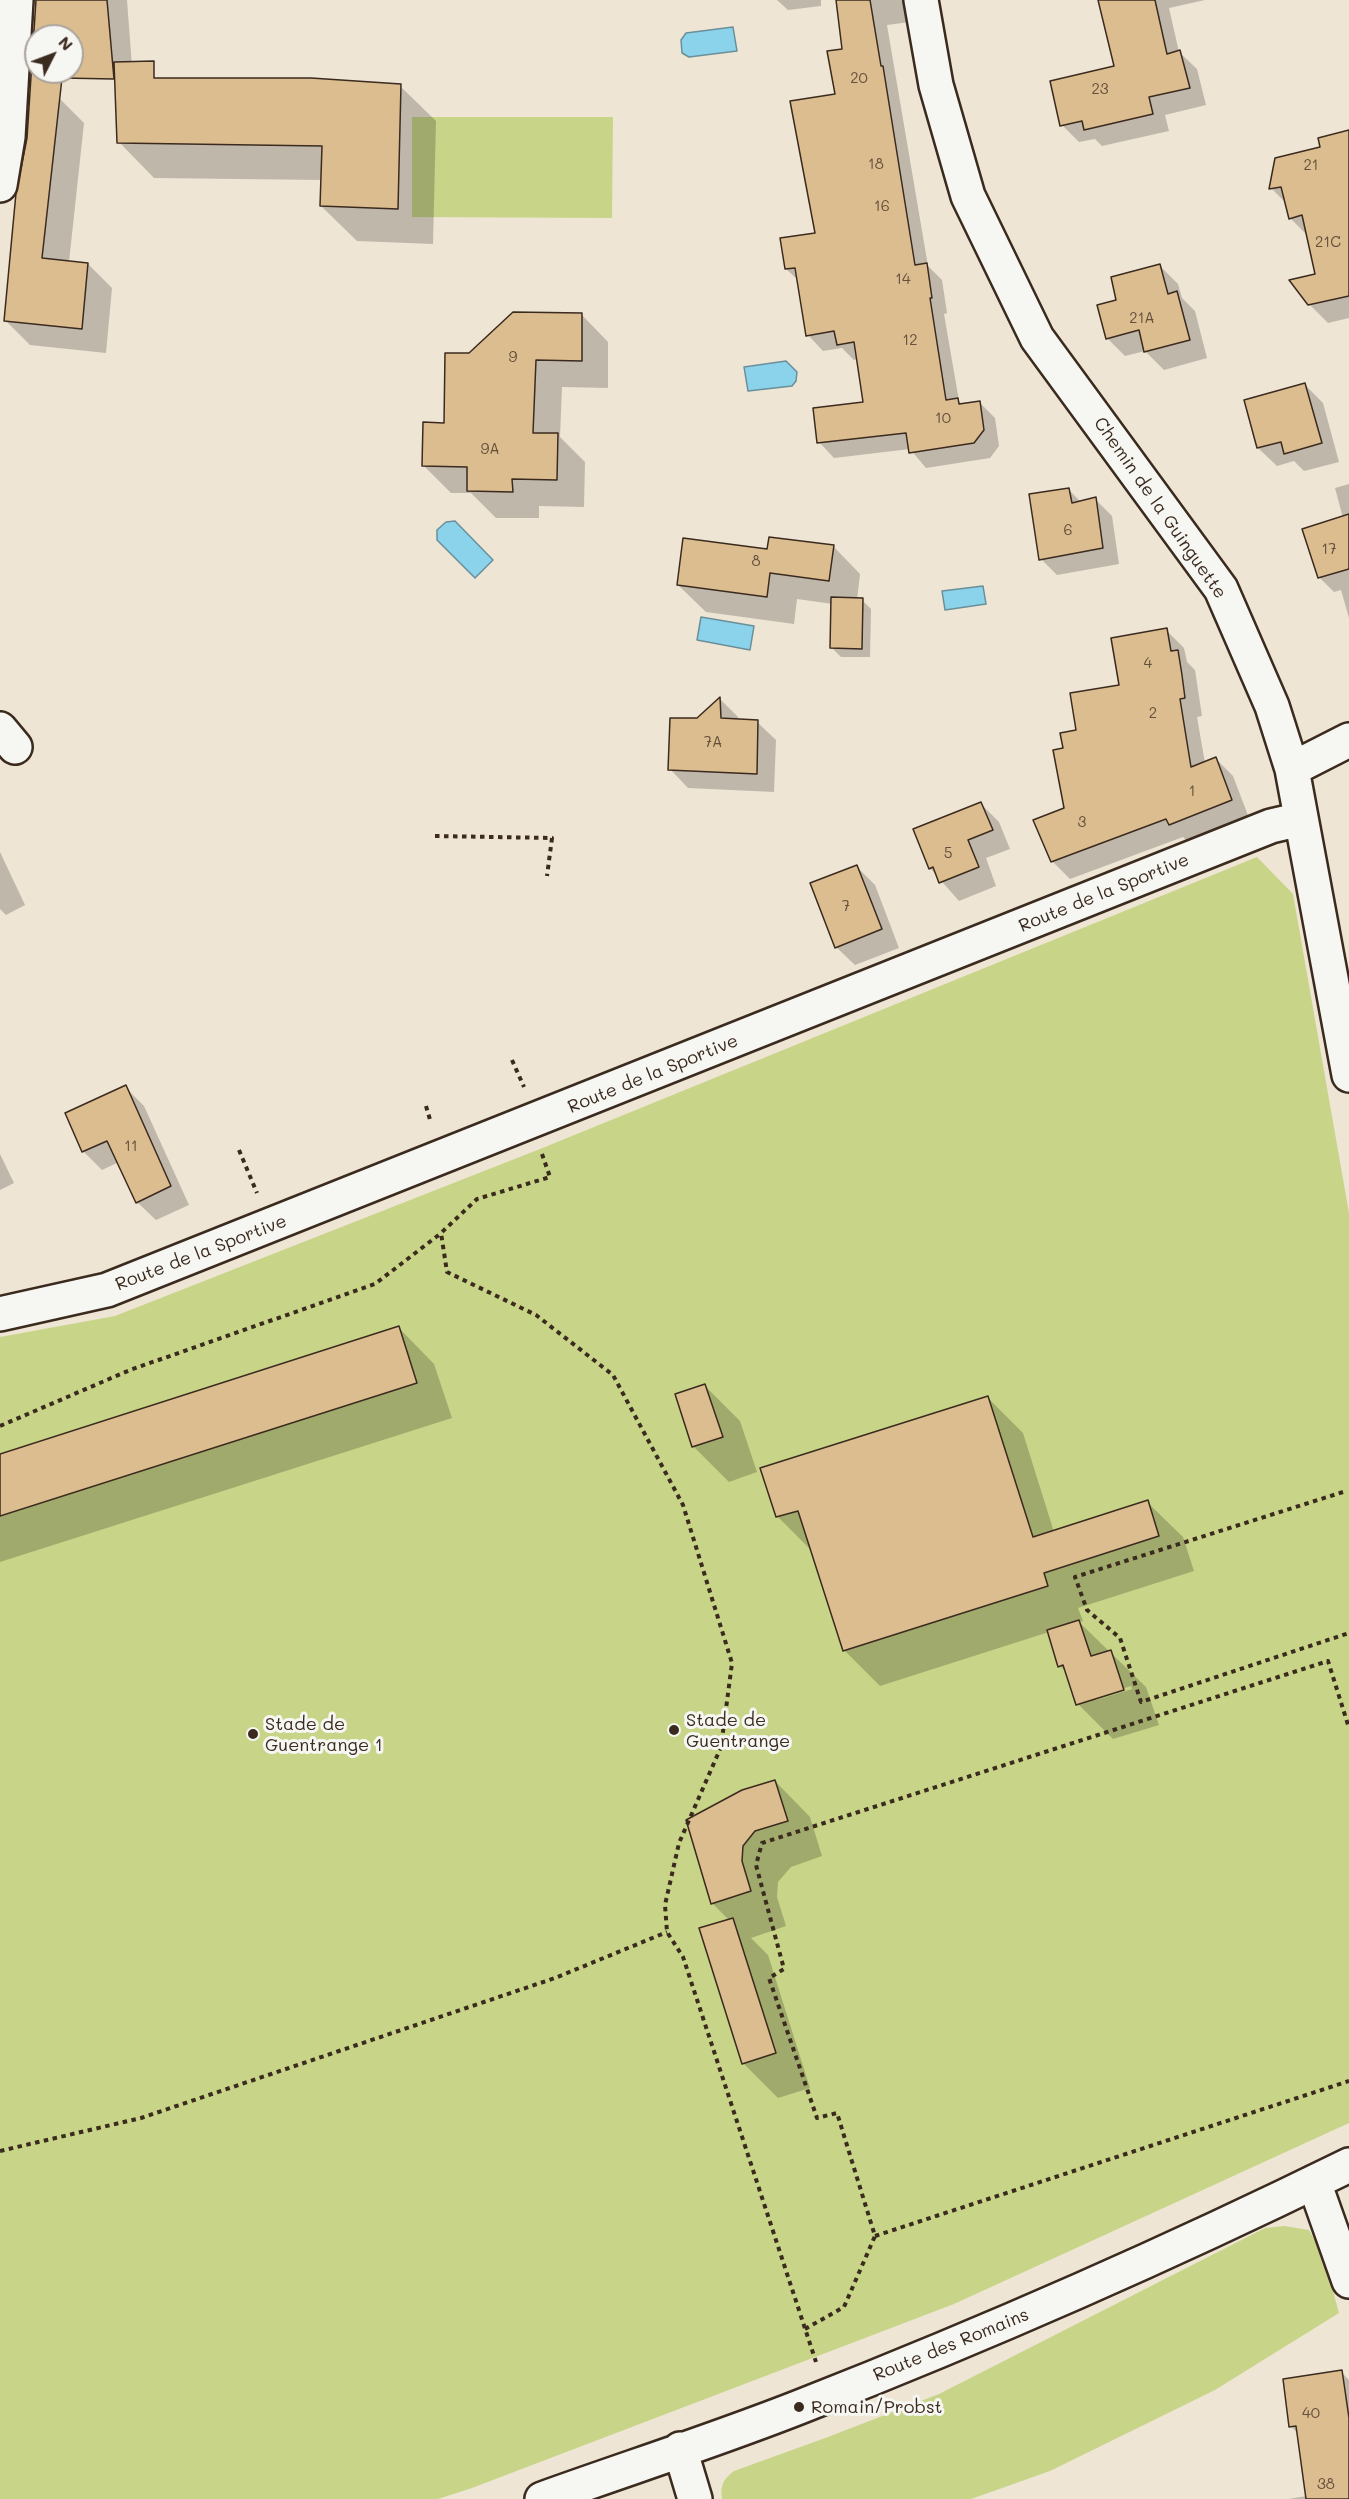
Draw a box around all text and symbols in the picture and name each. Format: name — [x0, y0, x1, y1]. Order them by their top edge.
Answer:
north arrow — [24, 24, 84, 84]
text: N — [54, 31, 78, 55]
house number: 20 — [850, 69, 868, 87]
house number: 23 — [1091, 80, 1109, 98]
house number: 18 — [868, 155, 884, 173]
house number: 21 — [1303, 156, 1319, 174]
house number: 16 — [874, 197, 890, 215]
house number: 21C — [1315, 233, 1341, 251]
house number: 14 — [895, 270, 911, 288]
house number: 21A — [1129, 309, 1155, 327]
house number: 12 — [902, 331, 918, 349]
house number: 9 — [509, 348, 517, 366]
house number: 10 — [935, 409, 951, 427]
street label: Chemin de la Guinguette — [1089, 413, 1231, 603]
house number: 9A — [480, 440, 500, 458]
house number: 6 — [1063, 521, 1073, 539]
house number: 17 — [1321, 540, 1337, 558]
house number: 8 — [751, 552, 761, 570]
house number: 4 — [1144, 654, 1152, 672]
house number: 2 — [1149, 704, 1157, 722]
house number: 7A — [704, 733, 722, 751]
house number: 1 — [1189, 782, 1195, 800]
house number: 3 — [1078, 813, 1086, 831]
house number: 5 — [944, 844, 952, 862]
street label: Route de la Sportive — [1016, 849, 1192, 937]
house number: 7 — [842, 897, 850, 915]
street label: Route de la Sportive — [565, 1030, 741, 1118]
house number: 11 — [124, 1137, 138, 1155]
street label: Route de la Sportive — [112, 1210, 290, 1296]
place label: Stade de Guentrange — [686, 1709, 790, 1752]
place label: Stade de Guentrange 1 — [265, 1713, 383, 1756]
marker: Stade de Guentrange — [667, 1723, 681, 1737]
marker: Stade de Guentrange 1 — [246, 1727, 260, 1741]
street label: Route des Romains — [870, 2304, 1032, 2386]
place label: Romain/Probst — [811, 2396, 943, 2418]
marker: Romain/Probst — [792, 2400, 806, 2414]
house number: 40 — [1302, 2404, 1320, 2422]
house number: 38 — [1317, 2475, 1335, 2493]

